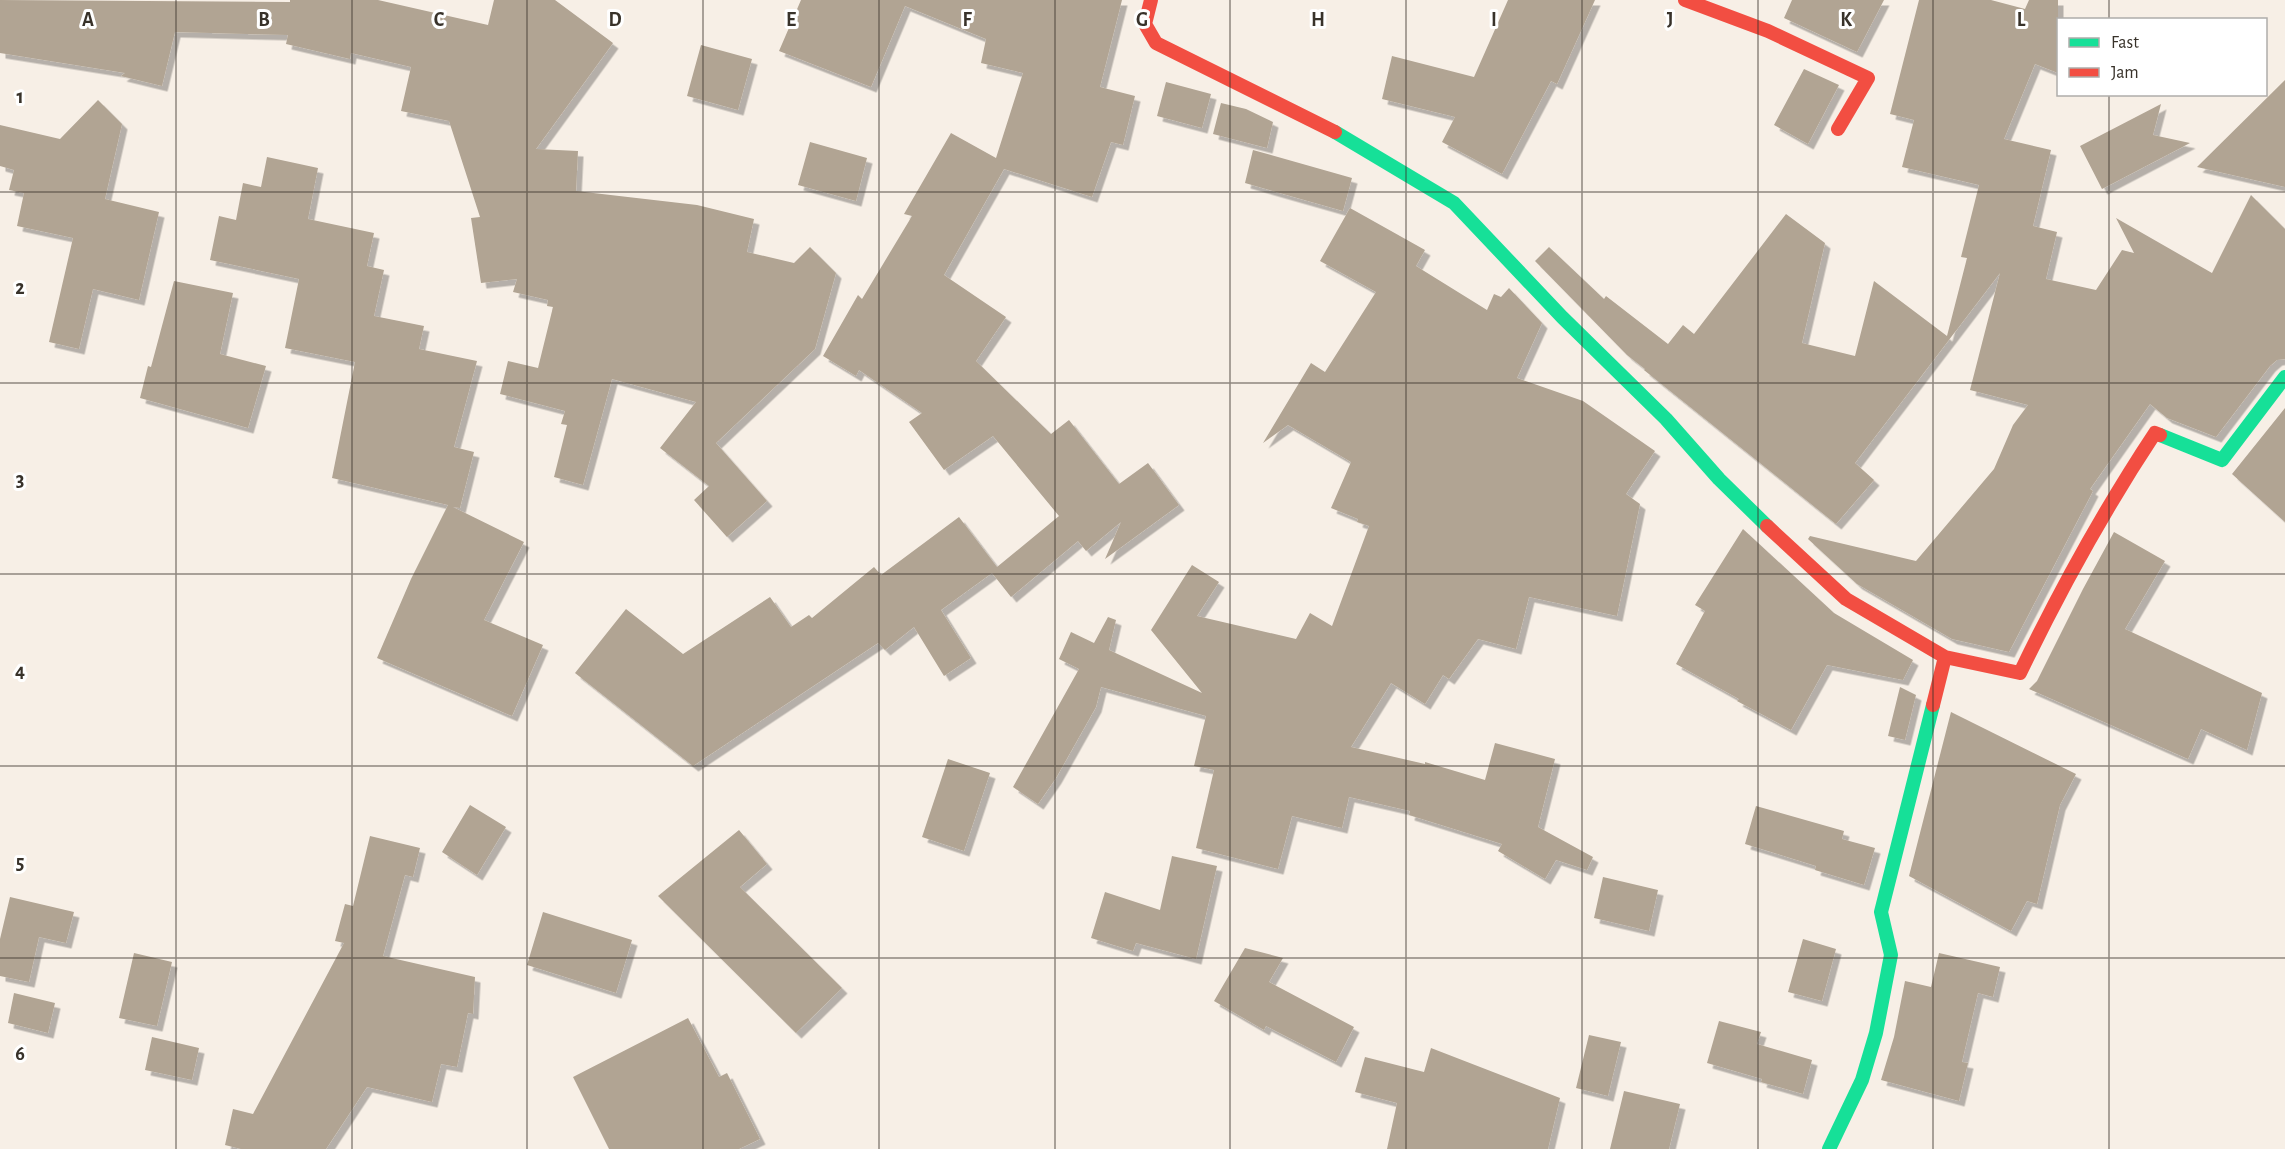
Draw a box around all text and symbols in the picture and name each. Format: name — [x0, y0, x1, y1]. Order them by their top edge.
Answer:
text: A — [82, 10, 94, 30]
text: B — [258, 10, 270, 30]
text: C — [434, 10, 445, 30]
text: D — [608, 10, 622, 30]
text: E — [786, 10, 796, 30]
text: F — [962, 10, 972, 30]
text: G — [1136, 10, 1148, 30]
text: H — [1311, 10, 1325, 30]
text: I — [1491, 10, 1497, 30]
text: J — [1667, 10, 1673, 30]
text: K — [1840, 10, 1852, 30]
text: L — [2017, 10, 2026, 30]
legend — [2057, 18, 2267, 96]
text: Fast — [2111, 34, 2139, 52]
text: Jam — [2111, 64, 2139, 82]
text: 1 — [16, 87, 24, 107]
text: 2 — [15, 278, 25, 298]
text: 3 — [16, 470, 24, 490]
text: 4 — [15, 661, 25, 681]
text: 5 — [16, 853, 24, 873]
text: 6 — [15, 1044, 25, 1064]

